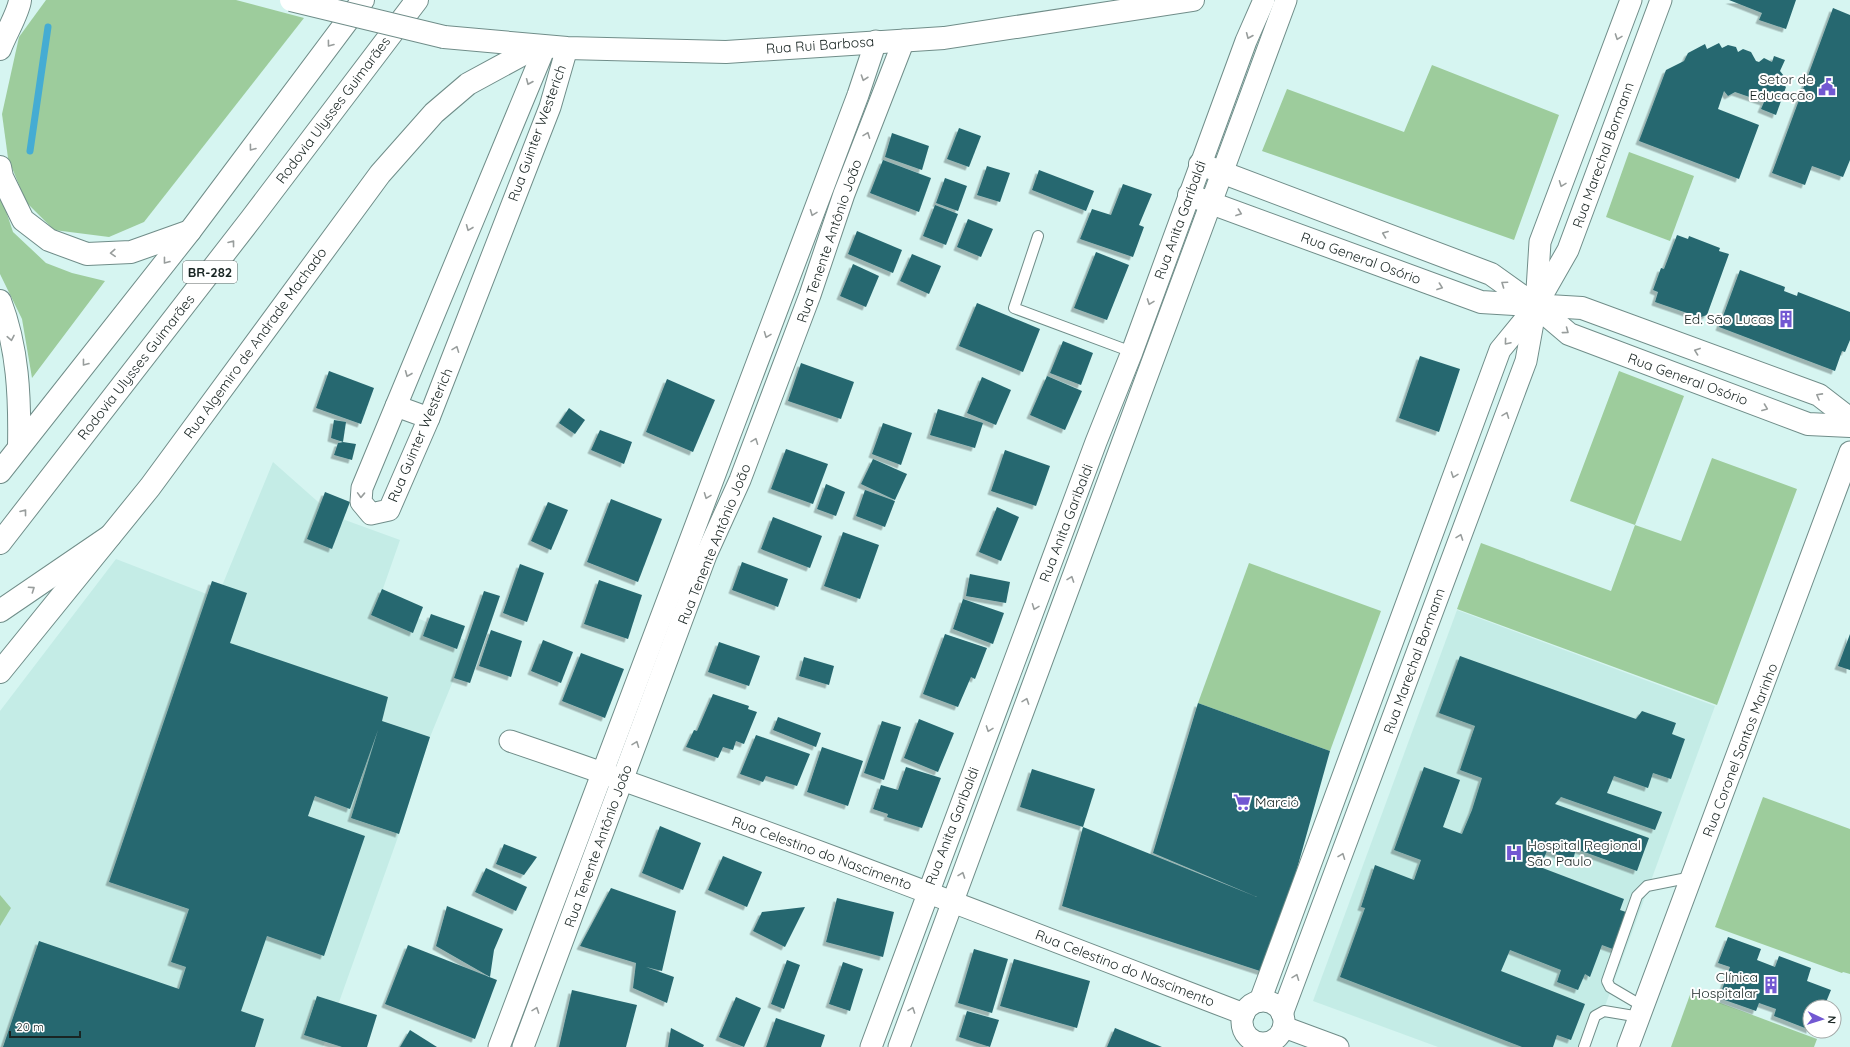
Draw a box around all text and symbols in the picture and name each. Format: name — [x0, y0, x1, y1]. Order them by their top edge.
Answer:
street label: Rua Rui Barbosa — [765, 32, 875, 58]
one-way arrow — [1245, 32, 1253, 39]
street label: Rodovia Ulysses Guimarães — [272, 33, 394, 187]
one-way arrow — [1614, 33, 1622, 40]
one-way arrow — [328, 40, 335, 47]
street label: Rua Guinter Westerich — [504, 62, 570, 204]
place label: Setor de Educação — [1750, 70, 1814, 104]
one-way arrow — [860, 75, 868, 82]
public building icon: Setor de Educação — [1817, 77, 1837, 97]
one-way arrow — [526, 79, 534, 86]
street label: Rua Marechal Bormann — [1568, 80, 1638, 230]
one-way arrow — [862, 131, 870, 138]
one-way arrow — [250, 144, 257, 151]
street label: Rua Tenente Antônio João — [793, 157, 865, 325]
street label: Rua Anita Garibaldi — [1150, 158, 1210, 282]
one-way arrow — [1558, 181, 1566, 188]
one-way arrow — [1235, 209, 1242, 217]
one-way arrow — [810, 210, 818, 217]
one-way arrow — [465, 225, 473, 232]
street label: Rua General Osório — [1298, 228, 1424, 288]
one-way arrow — [1381, 231, 1388, 239]
one-way arrow — [228, 241, 235, 248]
street label: Rua Algemiro de Andrade Machado — [180, 244, 330, 442]
one-way arrow — [110, 248, 116, 257]
one-way arrow — [163, 257, 170, 264]
road number: BR-282 — [183, 261, 237, 283]
one-way arrow — [1436, 282, 1443, 290]
one-way arrow — [1502, 282, 1509, 289]
street label: Rodovia Ulysses Guimarães — [74, 291, 198, 443]
one-way arrow — [1147, 299, 1155, 306]
building icon: Ed. São Lucas — [1776, 309, 1796, 329]
place label: Ed. São Lucas — [1684, 310, 1773, 328]
one-way arrow — [1561, 326, 1568, 333]
one-way arrow — [764, 331, 772, 338]
one-way arrow — [6, 335, 14, 342]
one-way arrow — [1504, 337, 1511, 344]
one-way arrow — [451, 346, 459, 353]
one-way arrow — [1694, 347, 1701, 355]
street label: Rua General Osório — [1625, 349, 1751, 409]
one-way arrow — [83, 359, 90, 366]
street label: Rua Guinter Westerich — [384, 365, 456, 505]
one-way arrow — [405, 371, 413, 378]
one-way arrow — [1816, 394, 1823, 401]
one-way arrow — [1762, 403, 1769, 411]
one-way arrow — [1501, 412, 1510, 419]
one-way arrow — [751, 438, 759, 445]
street label: Rua Tenente Antônio João — [673, 461, 755, 627]
street label: Rua Anita Garibaldi — [1035, 461, 1097, 585]
one-way arrow — [1450, 471, 1458, 478]
one-way arrow — [357, 492, 366, 498]
one-way arrow — [703, 492, 711, 499]
one-way arrow — [19, 509, 26, 516]
one-way arrow — [1456, 534, 1464, 541]
one-way arrow — [1067, 575, 1075, 582]
street label: Rua Marechal Bormann — [1379, 586, 1449, 736]
one-way arrow — [28, 587, 35, 594]
one-way arrow — [1031, 603, 1039, 610]
street label: Rua Coronel Santos Marinho — [1699, 661, 1781, 839]
one-way arrow — [1022, 697, 1030, 704]
one-way arrow — [985, 725, 994, 732]
one-way arrow — [631, 741, 639, 748]
street label: Rua Tenente Antônio João — [560, 762, 636, 930]
street label: Rua Anita Garibaldi — [921, 764, 983, 888]
supermarket icon: Marció — [1232, 792, 1252, 812]
place label: Marció — [1255, 793, 1299, 811]
street label: Rua Celestino do Nascimento — [729, 812, 915, 894]
place label: Hospital Regional São Paulo — [1527, 836, 1641, 870]
hospital icon: Hospital Regional São Paulo — [1504, 843, 1524, 863]
one-way arrow — [1337, 852, 1345, 859]
one-way arrow — [957, 872, 965, 879]
street label: Rua Celestino do Nascimento — [1033, 925, 1217, 1011]
place label: Clínica Hospitalar — [1691, 968, 1759, 1002]
one-way arrow — [1291, 974, 1299, 981]
building icon: Clínica Hospitalar — [1761, 975, 1781, 995]
north arrow — [1802, 999, 1842, 1039]
one-way arrow — [532, 1007, 540, 1014]
one-way arrow — [908, 1007, 916, 1014]
scale bar — [10, 1013, 80, 1039]
text: N — [1825, 1015, 1839, 1024]
text: 20 m — [16, 1019, 44, 1034]

